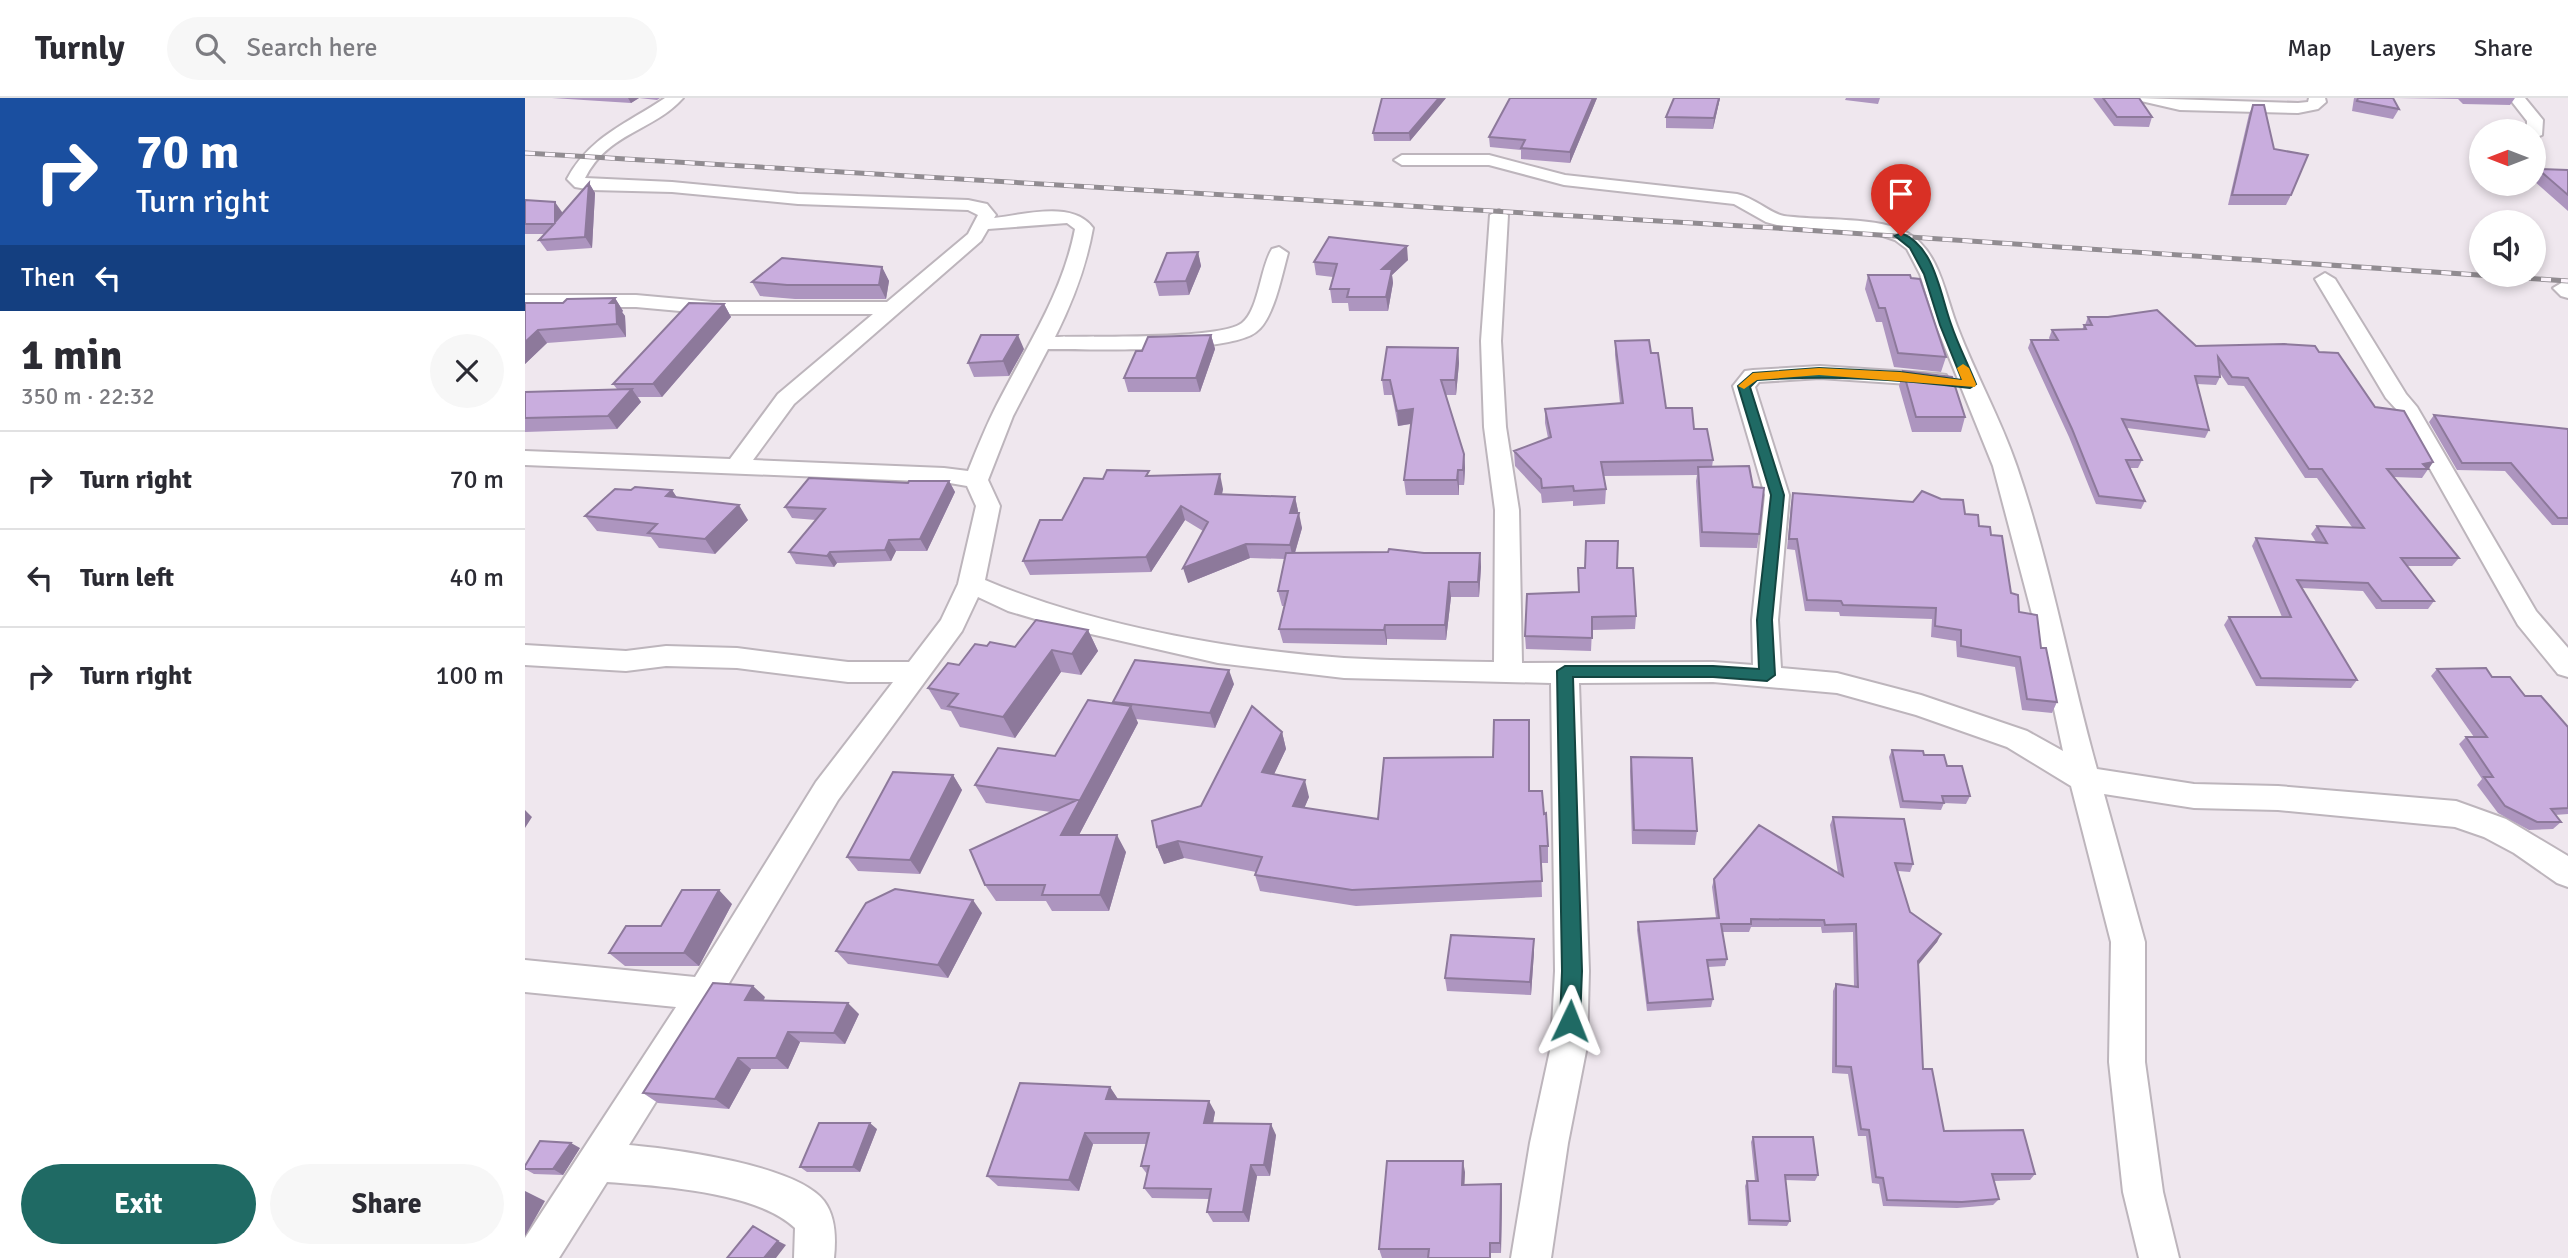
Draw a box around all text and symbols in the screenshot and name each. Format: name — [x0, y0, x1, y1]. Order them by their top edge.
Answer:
search box — [167, 17, 657, 80]
text: Turnly — [35, 28, 125, 69]
icon: search — [191, 29, 229, 67]
text: Search here — [247, 32, 378, 64]
text: Map — [2287, 33, 2332, 63]
text: Layers — [2370, 33, 2436, 63]
text: Share — [2474, 33, 2533, 63]
north arrow — [2469, 119, 2546, 196]
map controls — [2469, 119, 2546, 287]
text: 70 m — [136, 122, 239, 182]
icon: right — [21, 126, 112, 217]
pin — [1871, 164, 1931, 236]
icon: arrive — [1882, 175, 1920, 213]
text: Turn right — [136, 182, 269, 221]
button: sound — [2469, 210, 2546, 287]
icon: left — [89, 259, 127, 297]
text: Then — [21, 262, 75, 294]
text: 1 min — [21, 330, 122, 381]
button: close — [430, 334, 504, 408]
text: 350 m · 22:32 — [21, 382, 155, 411]
icon: right — [21, 461, 59, 499]
text: Turn right — [80, 464, 192, 496]
text: 70 m — [449, 464, 504, 496]
icon: left — [21, 559, 59, 597]
text: Turn left — [80, 562, 174, 594]
text: 40 m — [449, 562, 504, 594]
icon: right — [21, 657, 59, 695]
text: Turn right — [80, 660, 192, 692]
text: 100 m — [435, 660, 504, 692]
position arrow — [1533, 984, 1607, 1058]
button: Exit — [21, 1164, 256, 1244]
button: Share — [270, 1164, 504, 1244]

